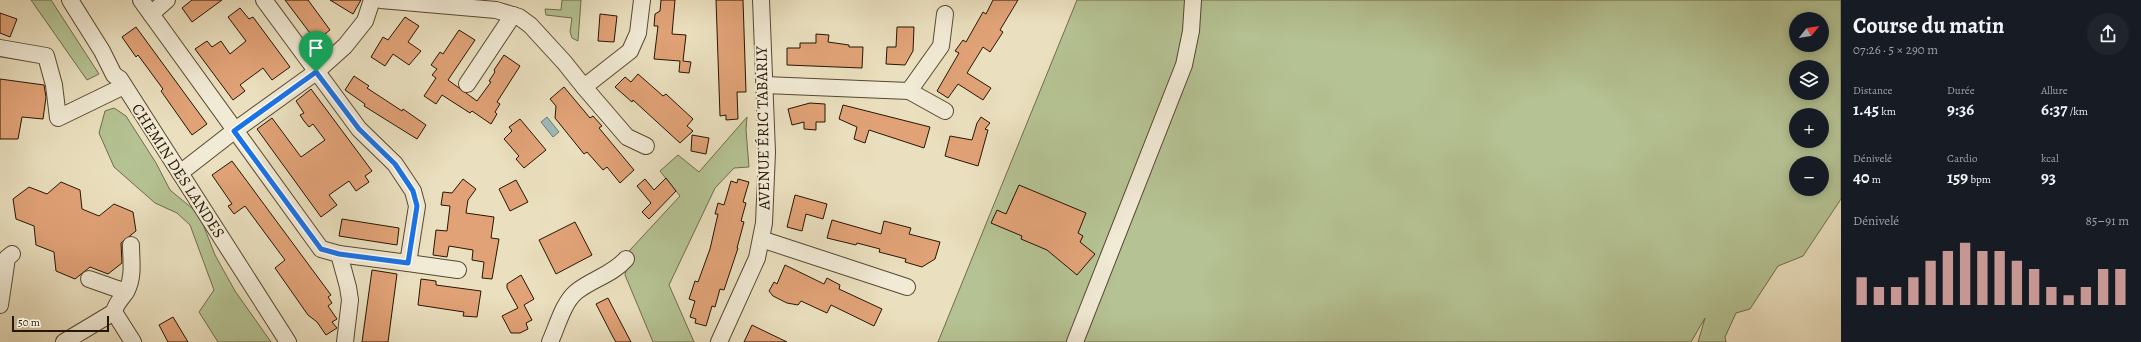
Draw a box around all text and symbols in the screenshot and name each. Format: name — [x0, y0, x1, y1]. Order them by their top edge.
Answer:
text: Course du matin — [1853, 11, 2004, 41]
north arrow — [1789, 12, 1829, 52]
map controls — [1789, 12, 1829, 196]
button: share — [2087, 13, 2129, 55]
pin — [299, 31, 333, 72]
icon: arrive — [305, 37, 327, 59]
text: 07:26 · 5 × 290 m — [1853, 41, 1938, 58]
street label: AVENUE ÉRIC TABARLY — [751, 46, 775, 211]
button: layers — [1789, 60, 1829, 100]
text: Distance — [1853, 83, 1892, 98]
text: Durée — [1947, 83, 1975, 98]
text: Allure — [2041, 83, 2068, 98]
text: 1.45 — [1853, 98, 1879, 121]
text: 9:36 — [1947, 98, 1974, 121]
text: 6:37 — [2041, 98, 2068, 121]
street label: CHEMIN DES LANDES — [126, 99, 230, 243]
text: km — [1879, 104, 1896, 119]
text: /km — [2068, 104, 2088, 119]
button: + — [1789, 108, 1829, 148]
text: Dénivelé — [1853, 151, 1892, 166]
text: Cardio — [1947, 151, 1978, 166]
text: kcal — [2041, 151, 2059, 166]
button: − — [1789, 156, 1829, 196]
text: 40 — [1853, 166, 1870, 189]
text: 159 — [1947, 166, 1968, 189]
text: 93 — [2041, 166, 2056, 189]
text: m — [1870, 172, 1881, 187]
text: bpm — [1968, 172, 1991, 187]
text: Dénivelé — [1853, 212, 1899, 229]
text: 85–91 m — [2085, 212, 2129, 229]
scale bar — [12, 314, 109, 333]
text: 50 m — [18, 315, 40, 330]

